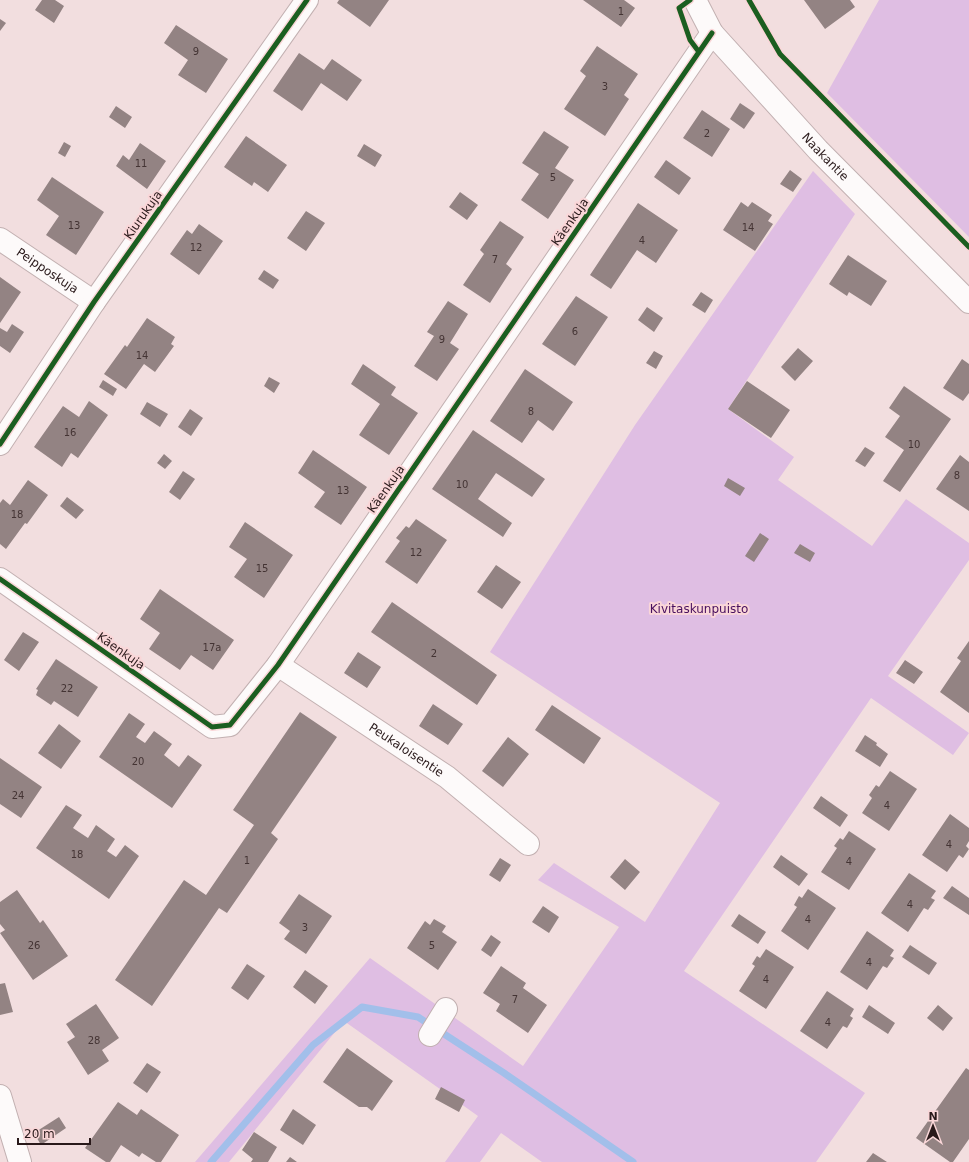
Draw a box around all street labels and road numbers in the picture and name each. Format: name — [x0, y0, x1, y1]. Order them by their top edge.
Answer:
street label: Naakantie — [799, 130, 851, 184]
street label: Kiurukuja — [121, 188, 165, 242]
street label: Käenkuja — [549, 196, 591, 248]
street label: Peipposkuja — [14, 245, 81, 296]
street label: Käenkuja — [365, 463, 407, 515]
street label: Käenkuja — [95, 630, 147, 672]
street label: Peukaloisentie — [366, 720, 446, 780]

